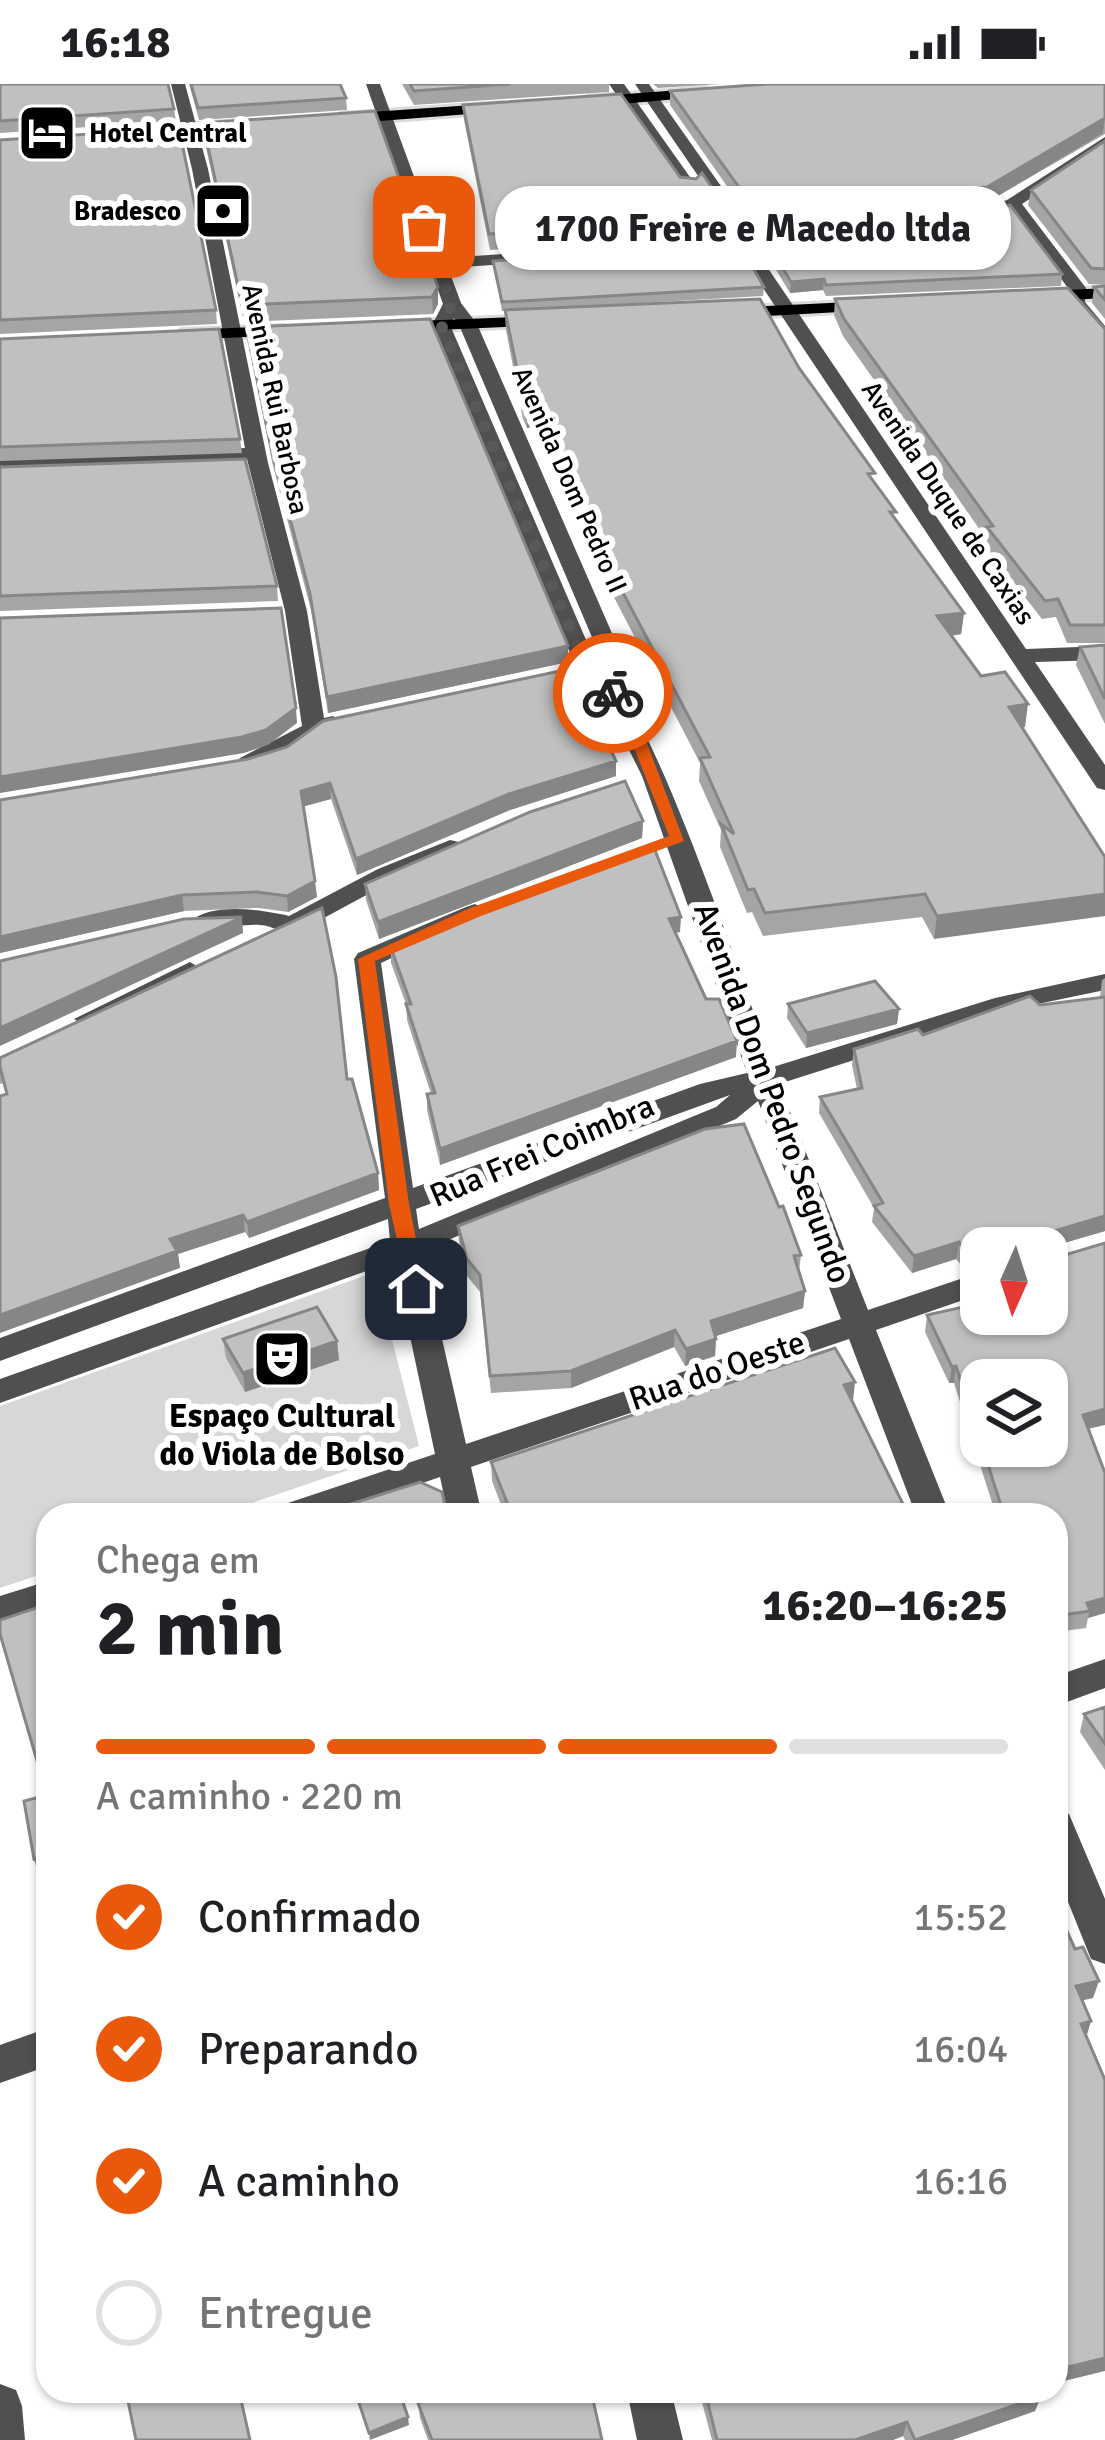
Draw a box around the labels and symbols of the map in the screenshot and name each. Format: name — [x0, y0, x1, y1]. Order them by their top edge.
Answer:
hotel icon: Hotel Central — [16, 102, 78, 164]
place label: Hotel Central — [89, 117, 247, 150]
pin — [373, 176, 475, 278]
bank icon: Bradesco — [192, 180, 254, 242]
callout: 1700 Freire e Macedo ltda — [496, 185, 1012, 269]
place label: Bradesco — [74, 195, 181, 228]
street label: Avenida Rui Barbosa — [234, 281, 316, 517]
street label: Avenida Dom Pedro II — [504, 362, 634, 598]
street label: Avenida Duque de Caxias — [854, 375, 1042, 631]
courier — [553, 633, 673, 753]
street label: Avenida Dom Pedro Segundo — [684, 897, 860, 1289]
street label: Rua Frei Coimbra — [424, 1085, 660, 1217]
north arrow — [960, 1227, 1068, 1335]
pin — [365, 1238, 467, 1340]
street label: Rua do Oeste — [624, 1322, 810, 1420]
theatre icon: Espaço Cultural do Viola de Bolso — [251, 1328, 313, 1390]
place label: Espaço Cultural do Viola de Bolso — [159, 1396, 405, 1475]

